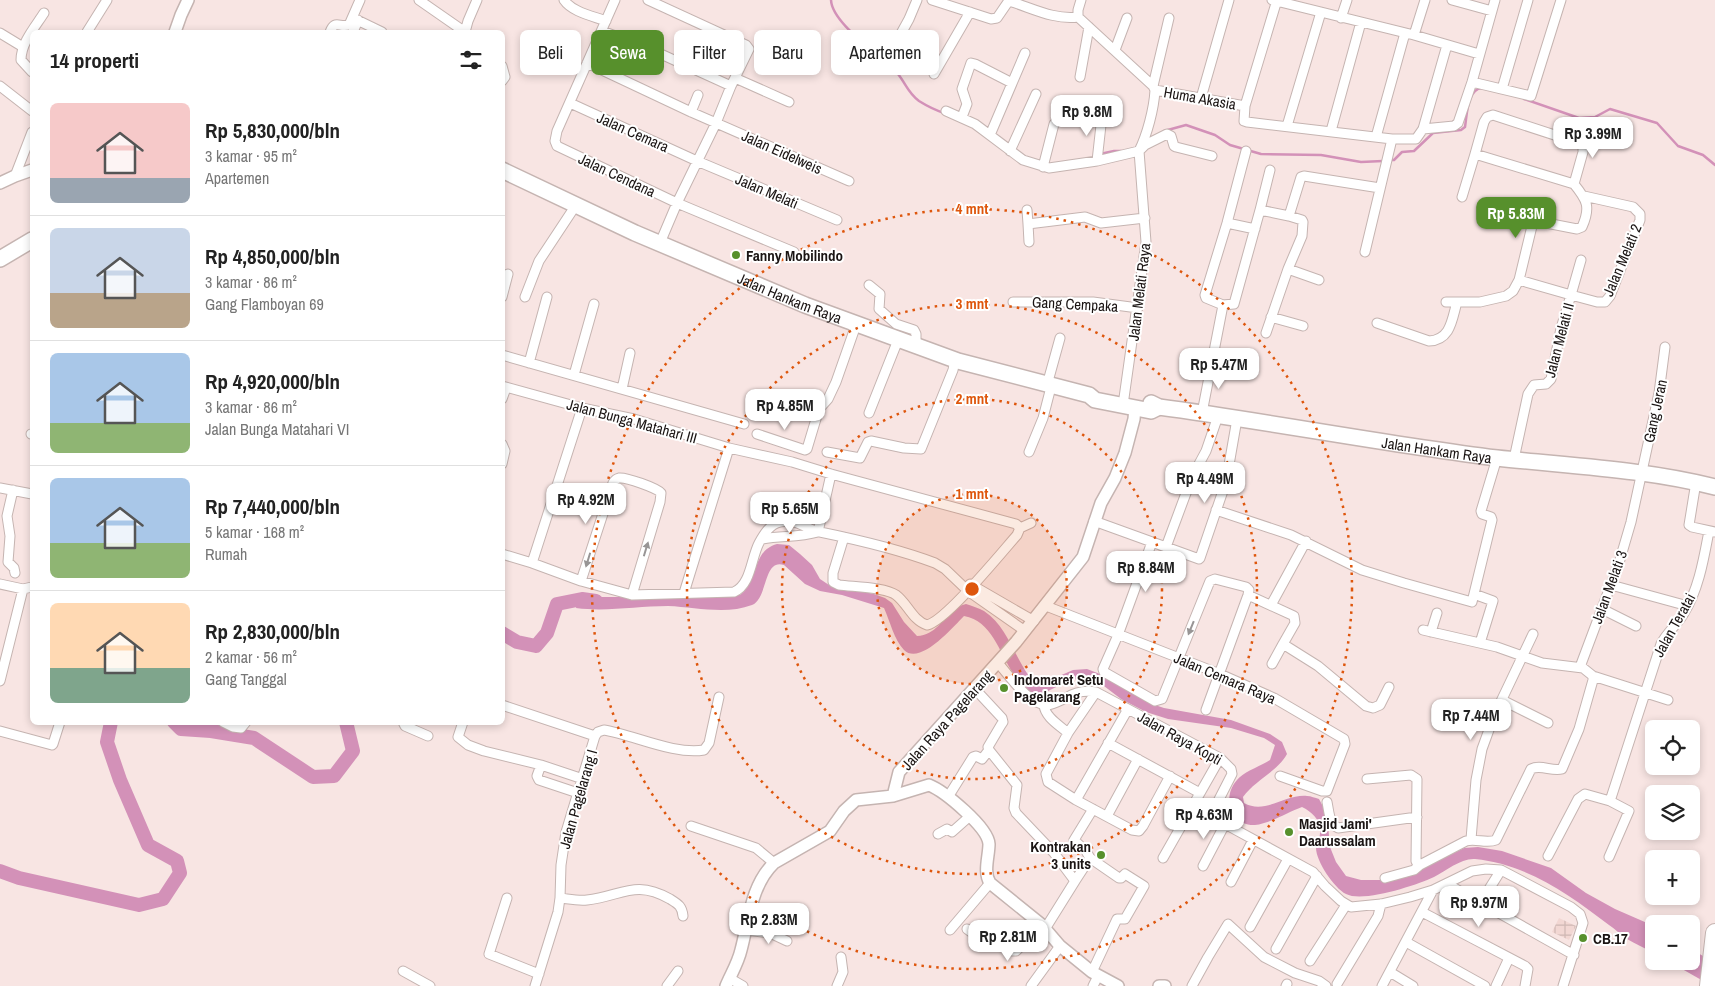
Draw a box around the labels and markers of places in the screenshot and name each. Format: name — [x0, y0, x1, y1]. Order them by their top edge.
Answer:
pin: Rp 9.8M — [1041, 94, 1133, 137]
pin: Rp 3.99M — [1541, 116, 1645, 159]
pin: Rp 5.83M — [1464, 196, 1568, 239]
place label: Fanny Mobilindo — [746, 245, 843, 266]
marker: Fanny Mobilindo — [730, 249, 742, 261]
pin: Rp 5.47M — [1167, 348, 1271, 390]
pin: Rp 4.85M — [733, 388, 837, 431]
pin: Rp 4.49M — [1153, 462, 1257, 504]
pin: Rp 4.92M — [534, 482, 638, 525]
pin: Rp 5.65M — [738, 492, 842, 534]
pin: Rp 8.84M — [1094, 550, 1198, 593]
centre of rings — [963, 580, 981, 598]
place label: Indomaret Setu Pagelarang — [1014, 669, 1104, 707]
marker: Indomaret Setu Pagelarang — [998, 682, 1010, 694]
pin: Rp 7.44M — [1419, 698, 1523, 741]
pin: Rp 4.63M — [1152, 798, 1256, 840]
place label: Masjid Jami' Daarussalam — [1299, 813, 1376, 851]
marker: Masjid Jami' Daarussalam — [1283, 826, 1295, 838]
place label: Kontrakan 3 units — [1030, 836, 1091, 874]
marker: Kontrakan 3 units — [1095, 849, 1107, 861]
pin: Rp 9.97M — [1427, 886, 1531, 928]
pin: Rp 2.83M — [717, 902, 821, 945]
pin: Rp 2.81M — [956, 920, 1060, 962]
place label: CB.17 — [1593, 928, 1628, 949]
marker: CB.17 — [1577, 932, 1589, 944]

